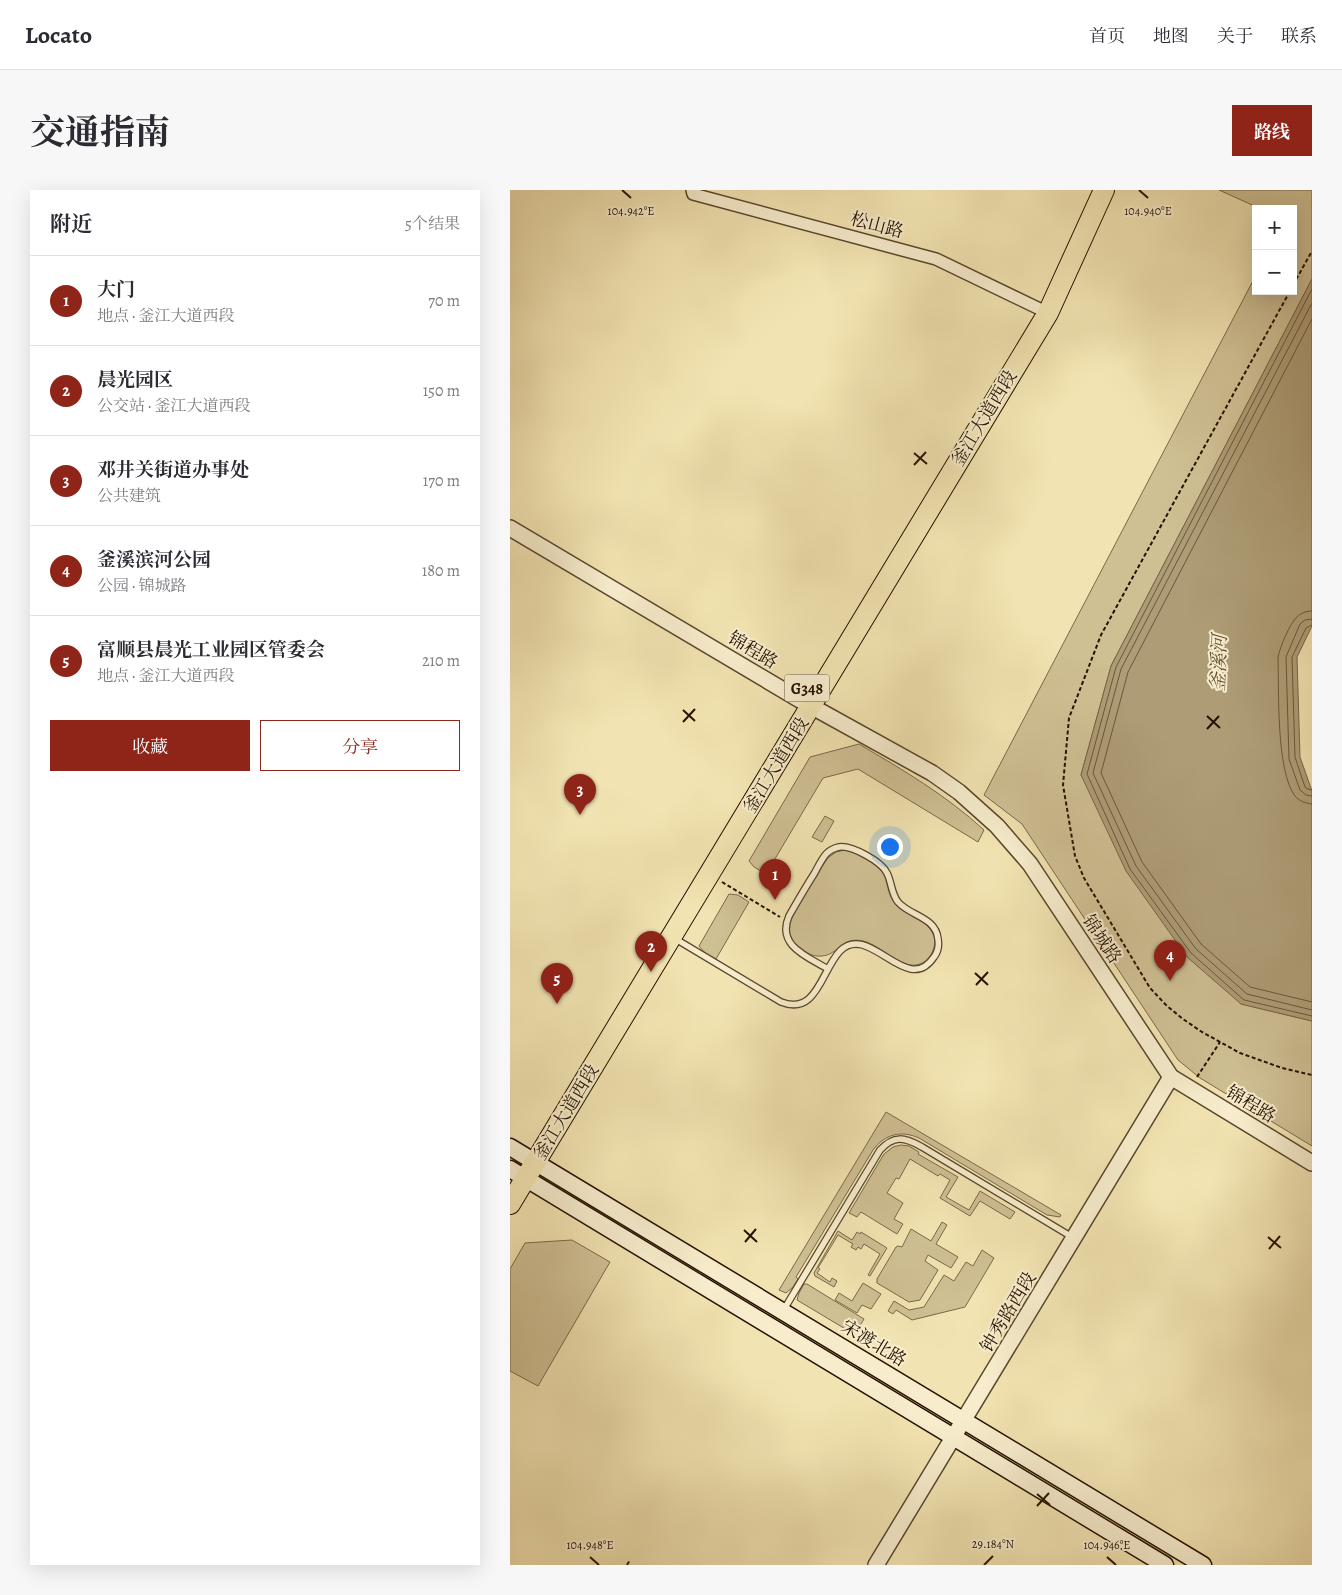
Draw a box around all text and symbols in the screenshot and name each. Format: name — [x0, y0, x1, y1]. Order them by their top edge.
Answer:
text: Locato — [25, 19, 92, 51]
text: 首页 — [1089, 24, 1125, 48]
text: 地图 — [1153, 24, 1189, 48]
text: 关于 — [1217, 24, 1253, 48]
text: 联系 — [1281, 24, 1317, 48]
button: 路线 — [1232, 105, 1312, 156]
text: 交通指南 — [30, 108, 170, 156]
text: 104.942°E — [608, 203, 654, 219]
text: 104.940°E — [1124, 203, 1172, 219]
map controls — [1252, 205, 1297, 295]
button: + — [1252, 205, 1297, 250]
street label: 松山路 — [848, 206, 906, 244]
text: 附近 — [50, 210, 92, 238]
text: 5个结果 — [405, 213, 460, 235]
button: − — [1252, 250, 1297, 295]
text: 大门 — [97, 277, 135, 303]
text: 1 — [63, 290, 69, 312]
text: 70 m — [428, 290, 460, 312]
text: 地点 · 釜江大道西段 — [97, 305, 235, 327]
street label: 釜江大道西段 — [946, 366, 1022, 470]
text: 晨光园区 — [97, 367, 173, 393]
text: 2 — [62, 380, 70, 402]
text: 150 m — [423, 380, 460, 402]
text: 公交站 · 釜江大道西段 — [97, 395, 251, 417]
text: 邓井关街道办事处 — [97, 457, 249, 483]
text: 3 — [63, 470, 69, 492]
text: 170 m — [423, 470, 460, 492]
text: 公共建筑 — [97, 485, 161, 507]
text: 釜溪滨河公园 — [97, 547, 211, 573]
text: 4 — [62, 560, 70, 582]
text: 180 m — [422, 560, 460, 582]
text: 公园 · 锦城路 — [97, 575, 187, 597]
street label: 锦程路 — [724, 626, 782, 674]
water label: 釜溪河 — [1205, 631, 1233, 692]
text: 富顺县晨光工业园区管委会 — [97, 637, 325, 663]
text: 5 — [63, 650, 69, 672]
text: 210 m — [422, 650, 460, 672]
text: 地点 · 釜江大道西段 — [97, 665, 235, 687]
road number: G348 — [784, 674, 830, 702]
street label: 釜江大道西段 — [738, 713, 814, 817]
button: 收藏 — [50, 720, 250, 771]
button: 分享 — [260, 720, 460, 771]
pin: 3 — [564, 774, 596, 815]
your location — [877, 834, 903, 860]
pin: 1 — [759, 859, 791, 900]
street label: 锦城路 — [1077, 910, 1127, 968]
pin: 2 — [635, 931, 667, 972]
pin: 4 — [1154, 940, 1186, 981]
pin: 5 — [541, 963, 573, 1004]
street label: 釜江大道西段 — [528, 1060, 604, 1164]
street label: 锦程路 — [1222, 1080, 1280, 1128]
street label: 钟秀路西段 — [975, 1267, 1041, 1357]
street label: 宋渡北路 — [837, 1314, 911, 1372]
text: 29.184°N — [972, 1536, 1015, 1552]
text: 104.948°E — [566, 1537, 614, 1553]
text: 104.946°E — [1084, 1537, 1130, 1553]

